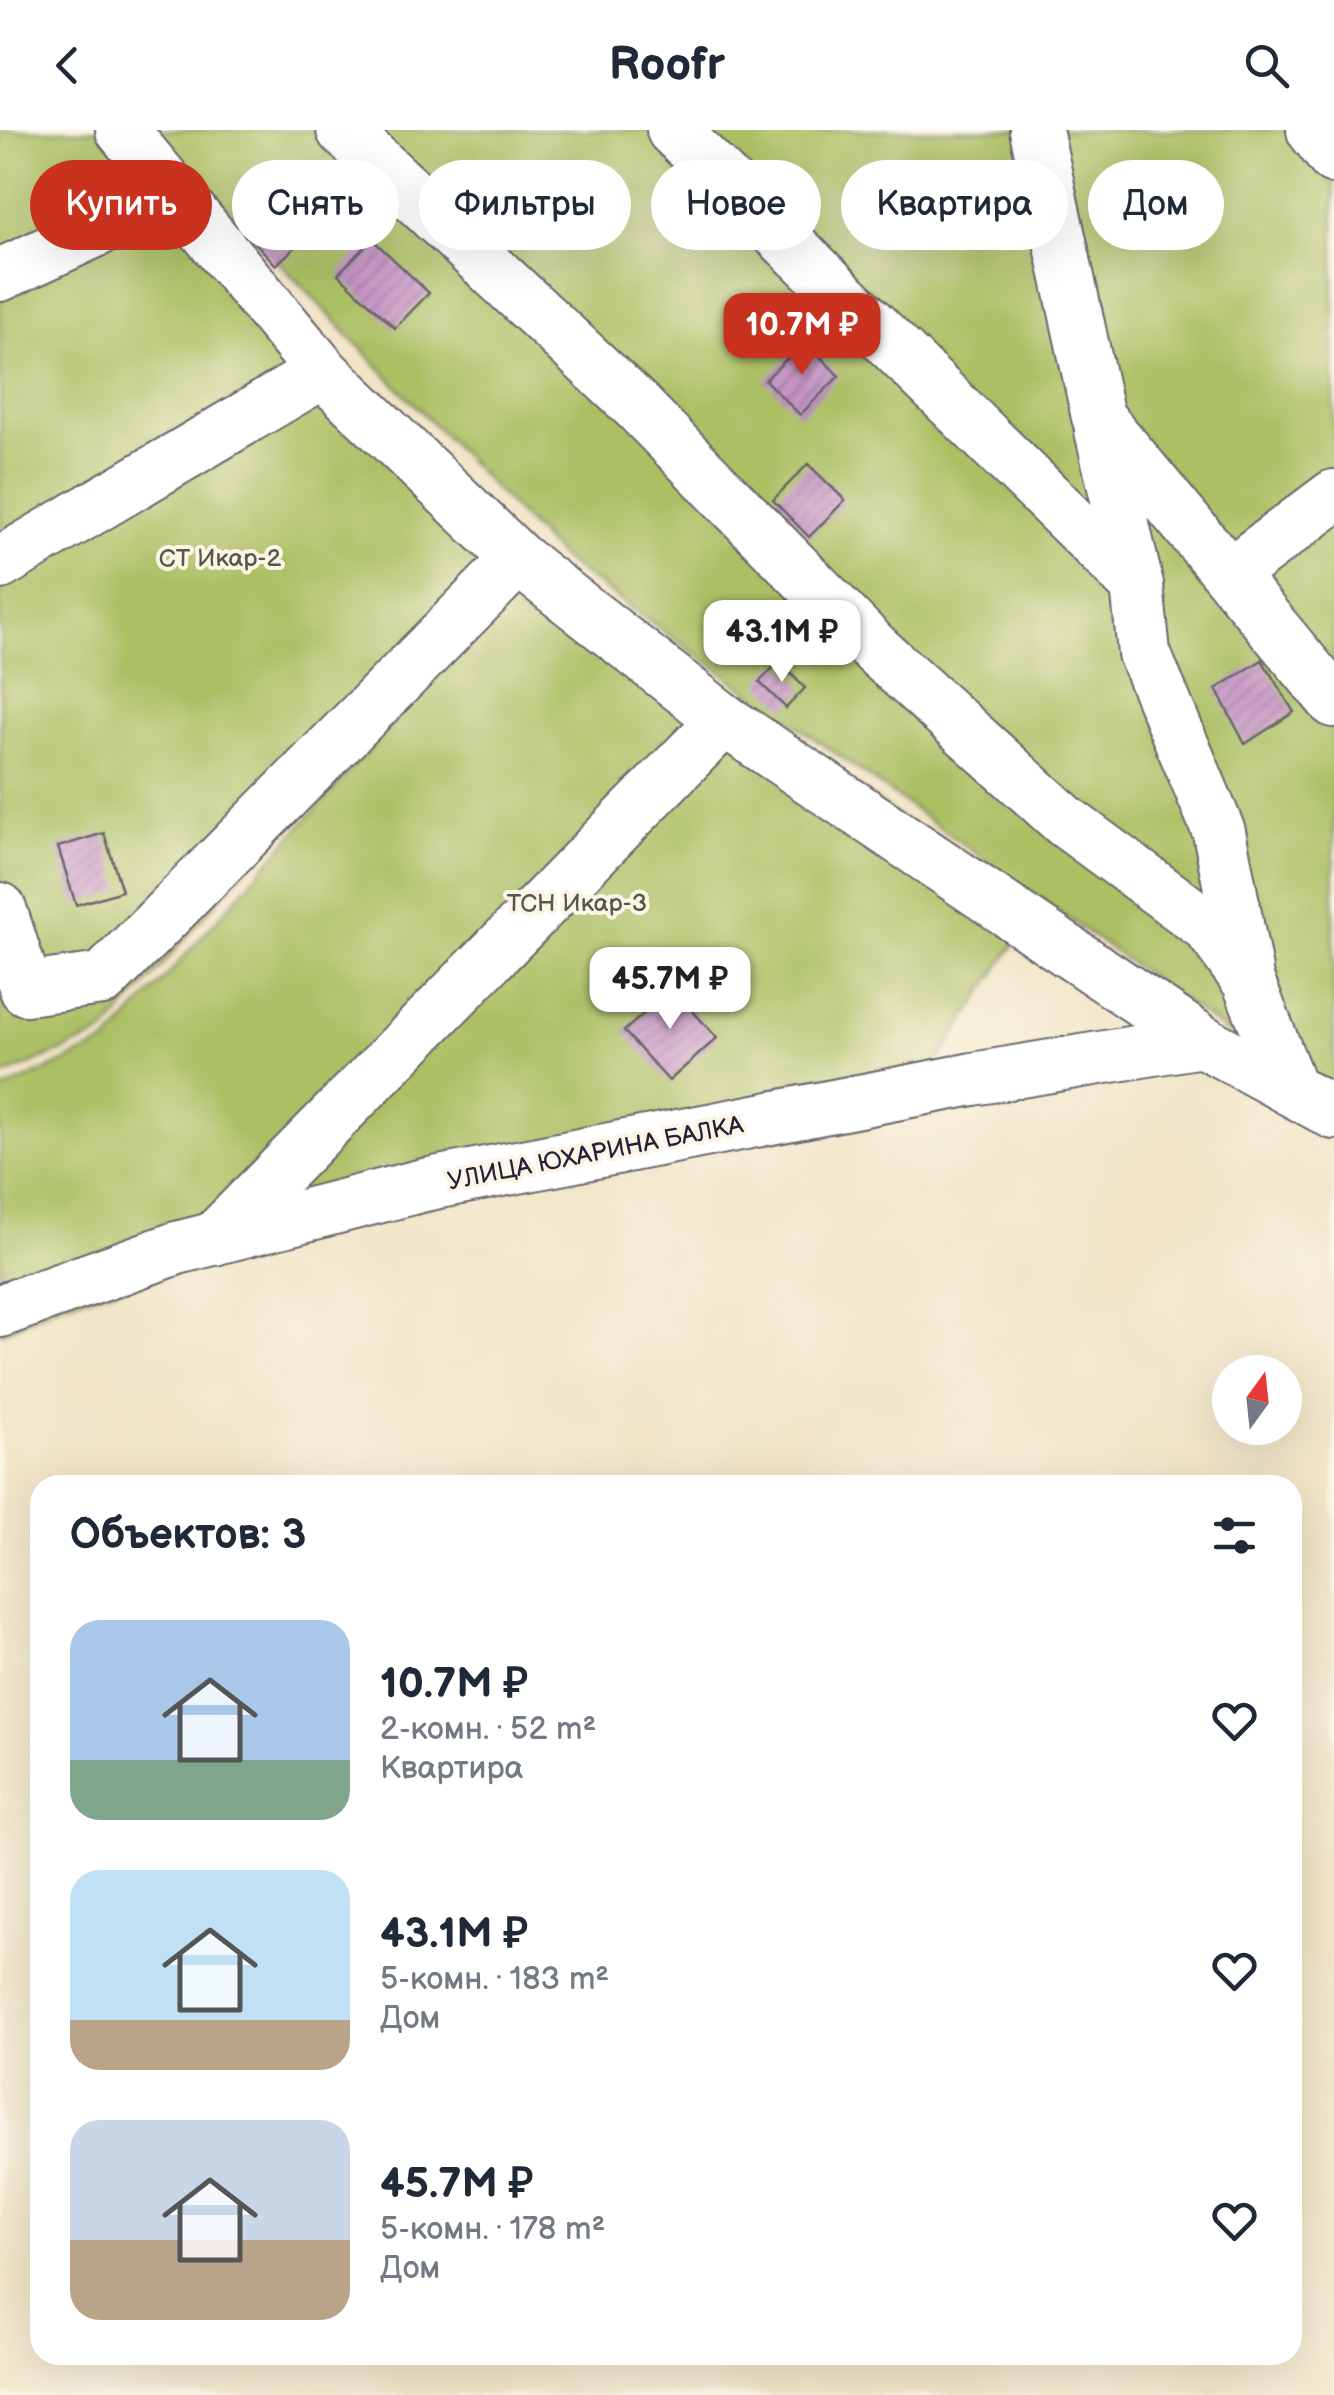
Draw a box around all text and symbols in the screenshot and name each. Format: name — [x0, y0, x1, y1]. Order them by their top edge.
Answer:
icon: back — [40, 38, 95, 93]
text: Roofr — [609, 38, 725, 93]
icon: search — [1239, 38, 1294, 93]
chip: Купить — [30, 160, 212, 250]
chip: Снять — [232, 160, 399, 250]
chip: Фильтры — [419, 160, 631, 250]
chip: Новое — [651, 160, 821, 250]
chip: Квартира — [841, 160, 1068, 250]
chip: Дом — [1088, 160, 1224, 250]
pin: 10.7M ₽ — [710, 293, 894, 378]
text: 10.7M ₽ — [746, 306, 858, 345]
park label: СТ Икар-2 — [159, 543, 281, 574]
pin: 43.1M ₽ — [690, 600, 874, 685]
text: 43.1M ₽ — [726, 613, 838, 652]
park label: ТСН Икар-3 — [507, 888, 647, 919]
pin: 45.7M ₽ — [578, 947, 762, 1032]
text: 45.7M ₽ — [612, 960, 728, 999]
street label: УЛИЦА ЮХАРИНА БАЛКА — [445, 1109, 747, 1197]
north arrow — [1212, 1355, 1302, 1445]
map controls — [1212, 1355, 1302, 1445]
icon: filters — [1207, 1508, 1262, 1563]
text: Объектов: 3 — [70, 1510, 306, 1561]
text: 10.7M ₽ — [380, 1659, 528, 1710]
icon: home — [150, 1660, 270, 1780]
icon: heart — [1207, 1693, 1262, 1748]
text: 2-комн. · 52 m² — [380, 1710, 596, 1749]
text: Квартира — [380, 1749, 523, 1788]
text: 43.1M ₽ — [380, 1909, 528, 1960]
icon: home — [150, 1910, 270, 2030]
icon: heart — [1207, 1943, 1262, 1998]
text: 5-комн. · 183 m² — [380, 1960, 609, 1999]
text: Дом — [380, 1999, 440, 2038]
text: 45.7M ₽ — [380, 2159, 533, 2210]
icon: home — [150, 2160, 270, 2280]
icon: heart — [1207, 2193, 1262, 2248]
text: 5-комн. · 178 m² — [380, 2210, 605, 2249]
text: Дом — [380, 2249, 440, 2288]

